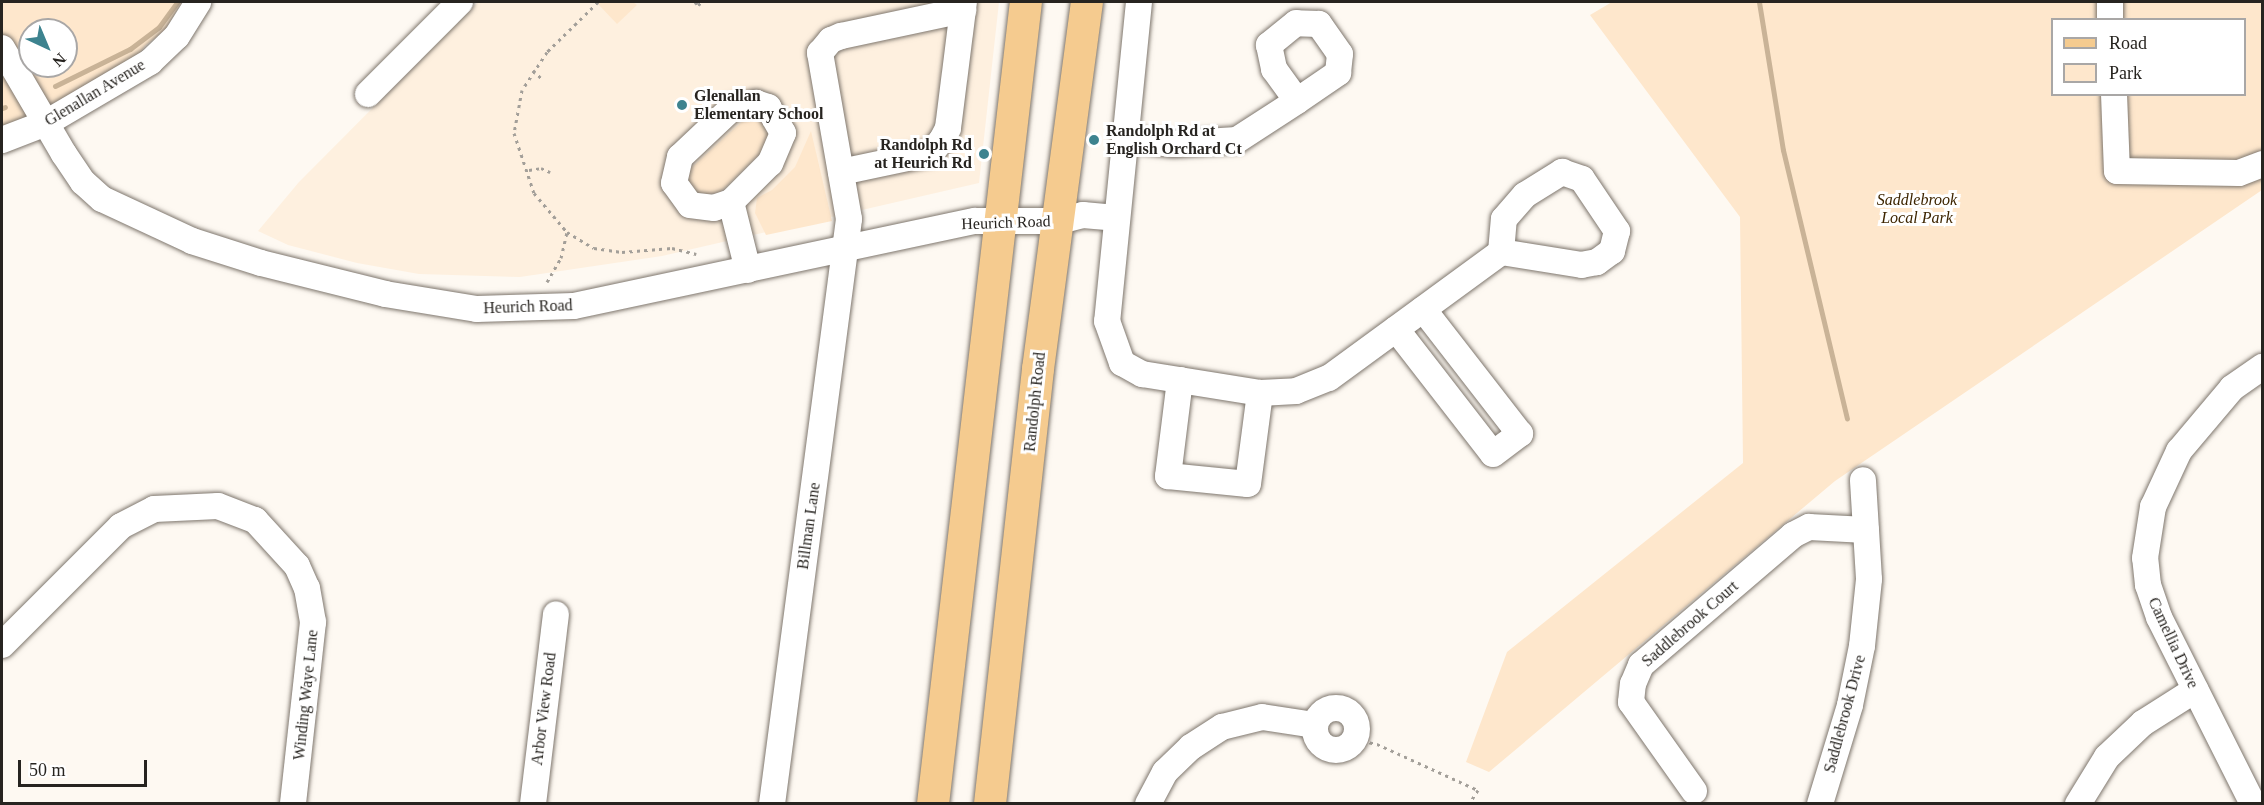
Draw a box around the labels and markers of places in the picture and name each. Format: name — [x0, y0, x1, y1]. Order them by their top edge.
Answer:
place label: Glenallan Elementary School — [694, 86, 823, 124]
marker: Glenallan Elementary School — [675, 98, 689, 112]
place label: Randolph Rd at English Orchard Ct — [1106, 121, 1242, 159]
marker: Randolph Rd at English Orchard Ct — [1087, 133, 1101, 147]
place label: Randolph Rd at Heurich Rd — [874, 135, 972, 173]
marker: Randolph Rd at Heurich Rd — [977, 147, 991, 161]

